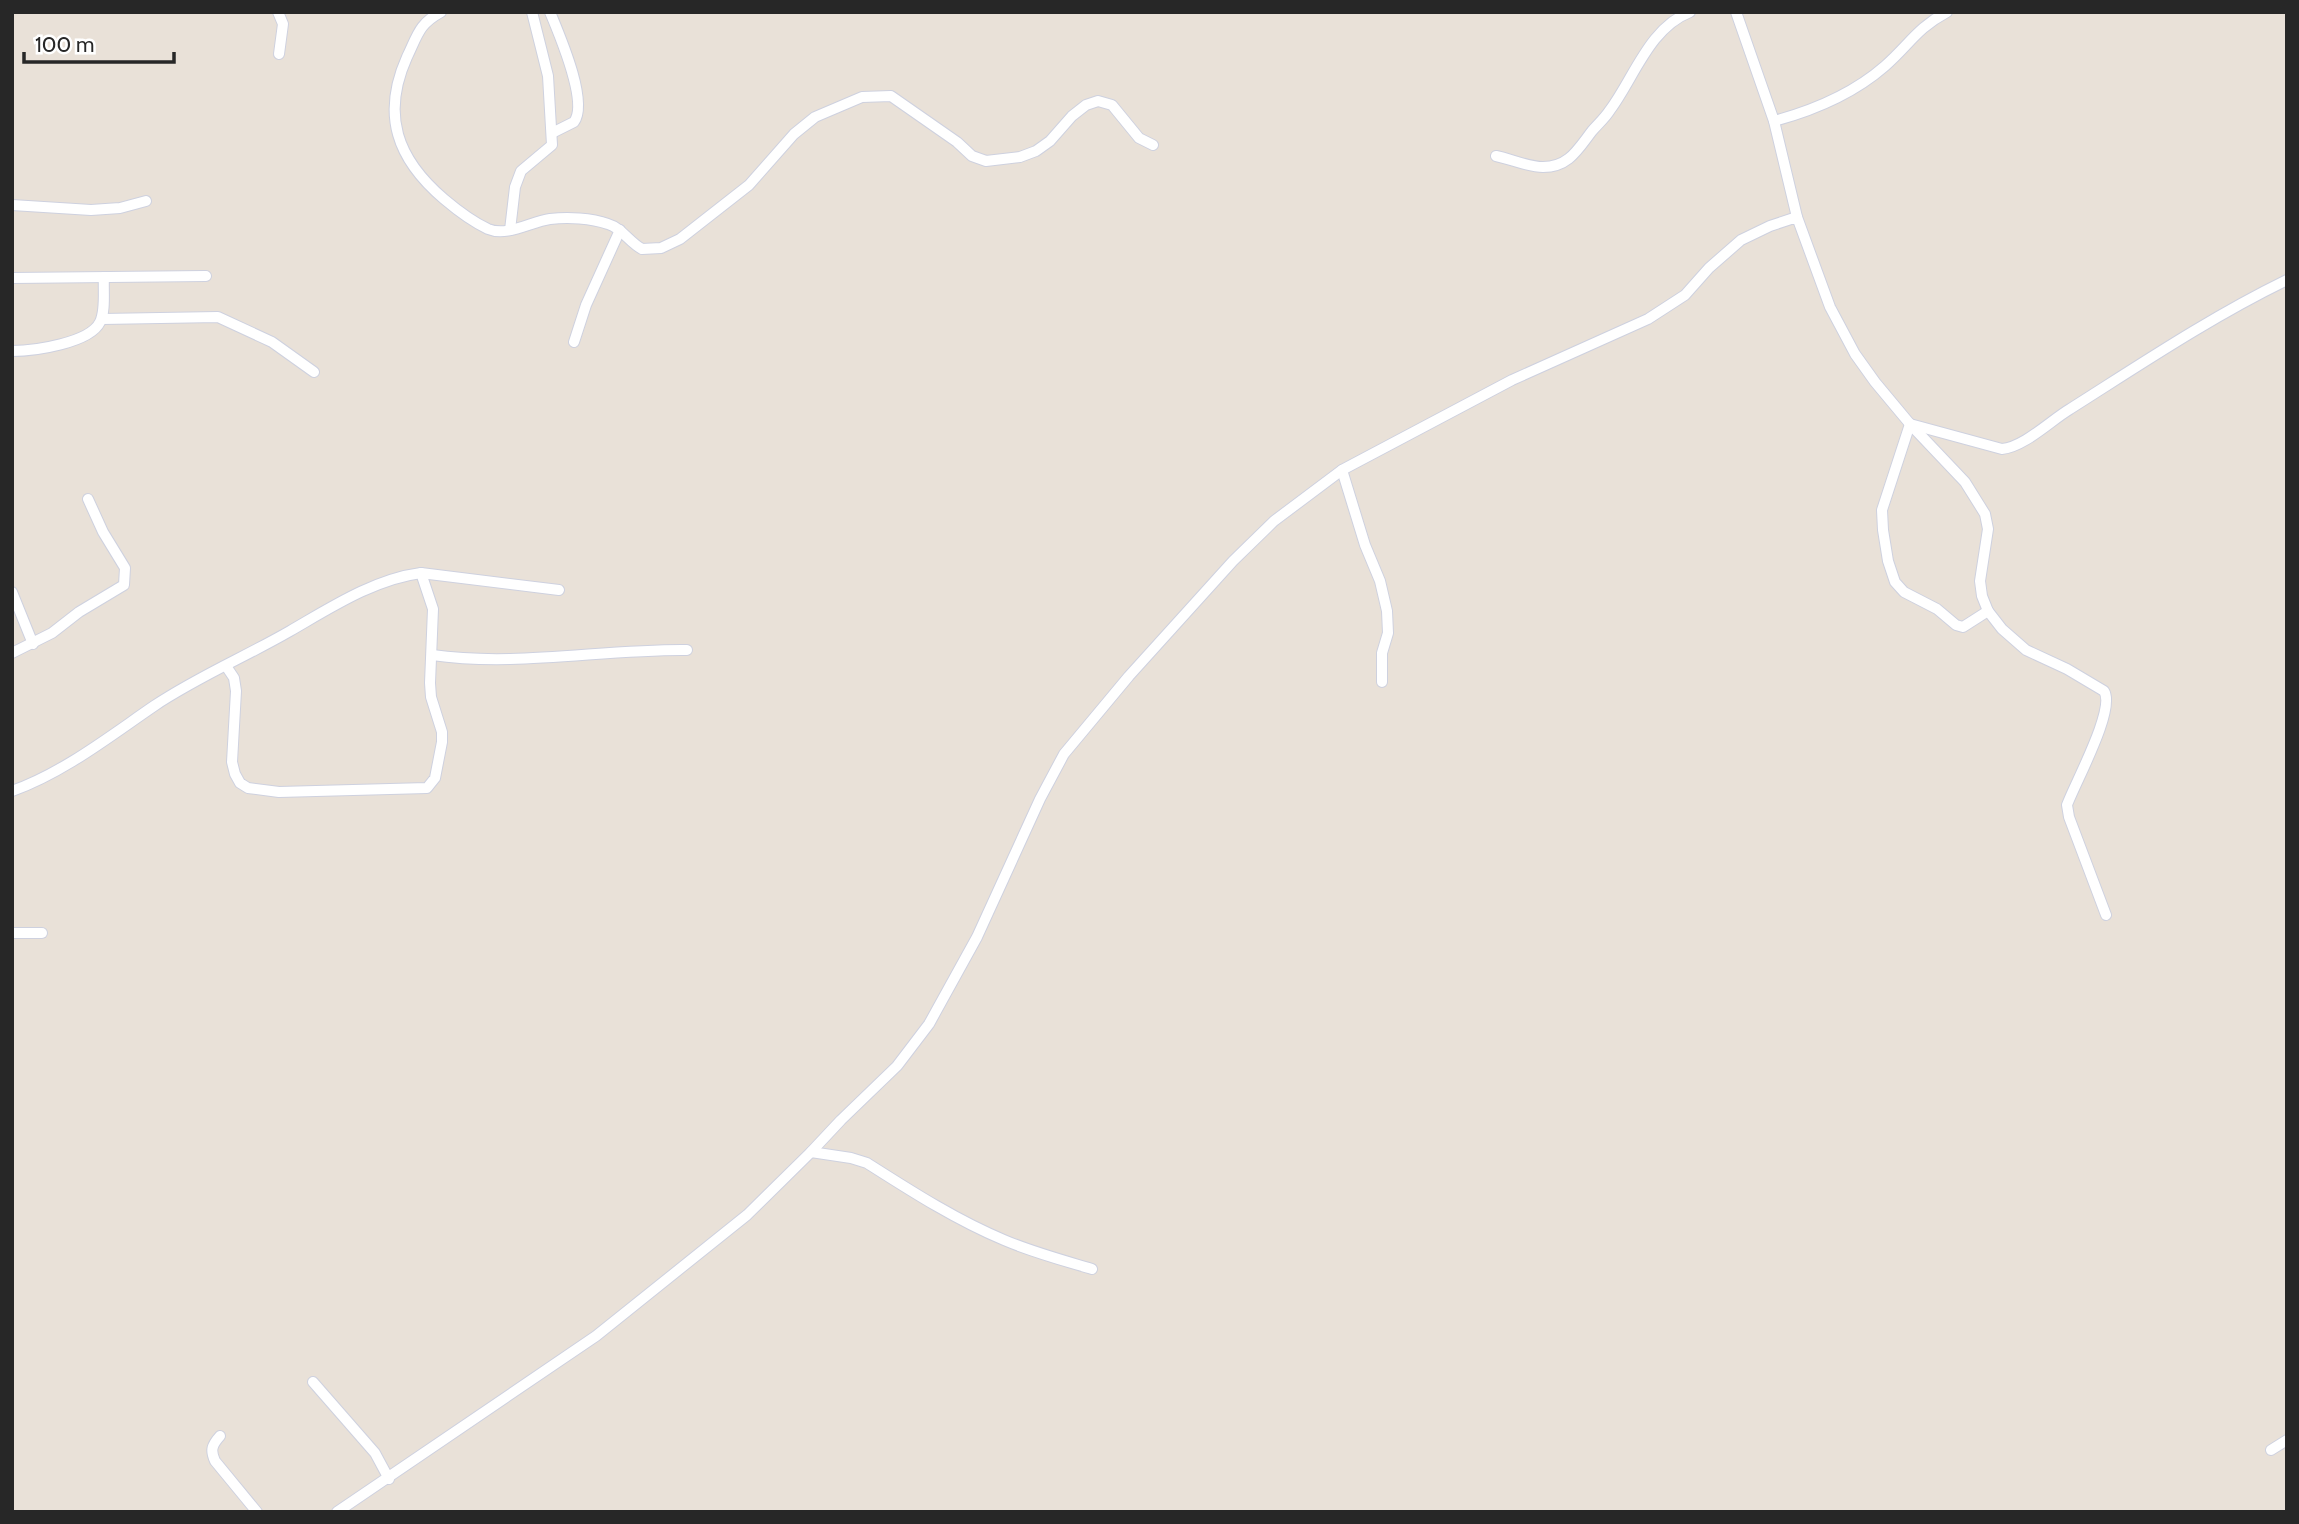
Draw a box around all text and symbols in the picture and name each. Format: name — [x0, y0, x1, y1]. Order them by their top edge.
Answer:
scale bar — [24, 21, 175, 65]
text: 100 m — [35, 32, 94, 57]

